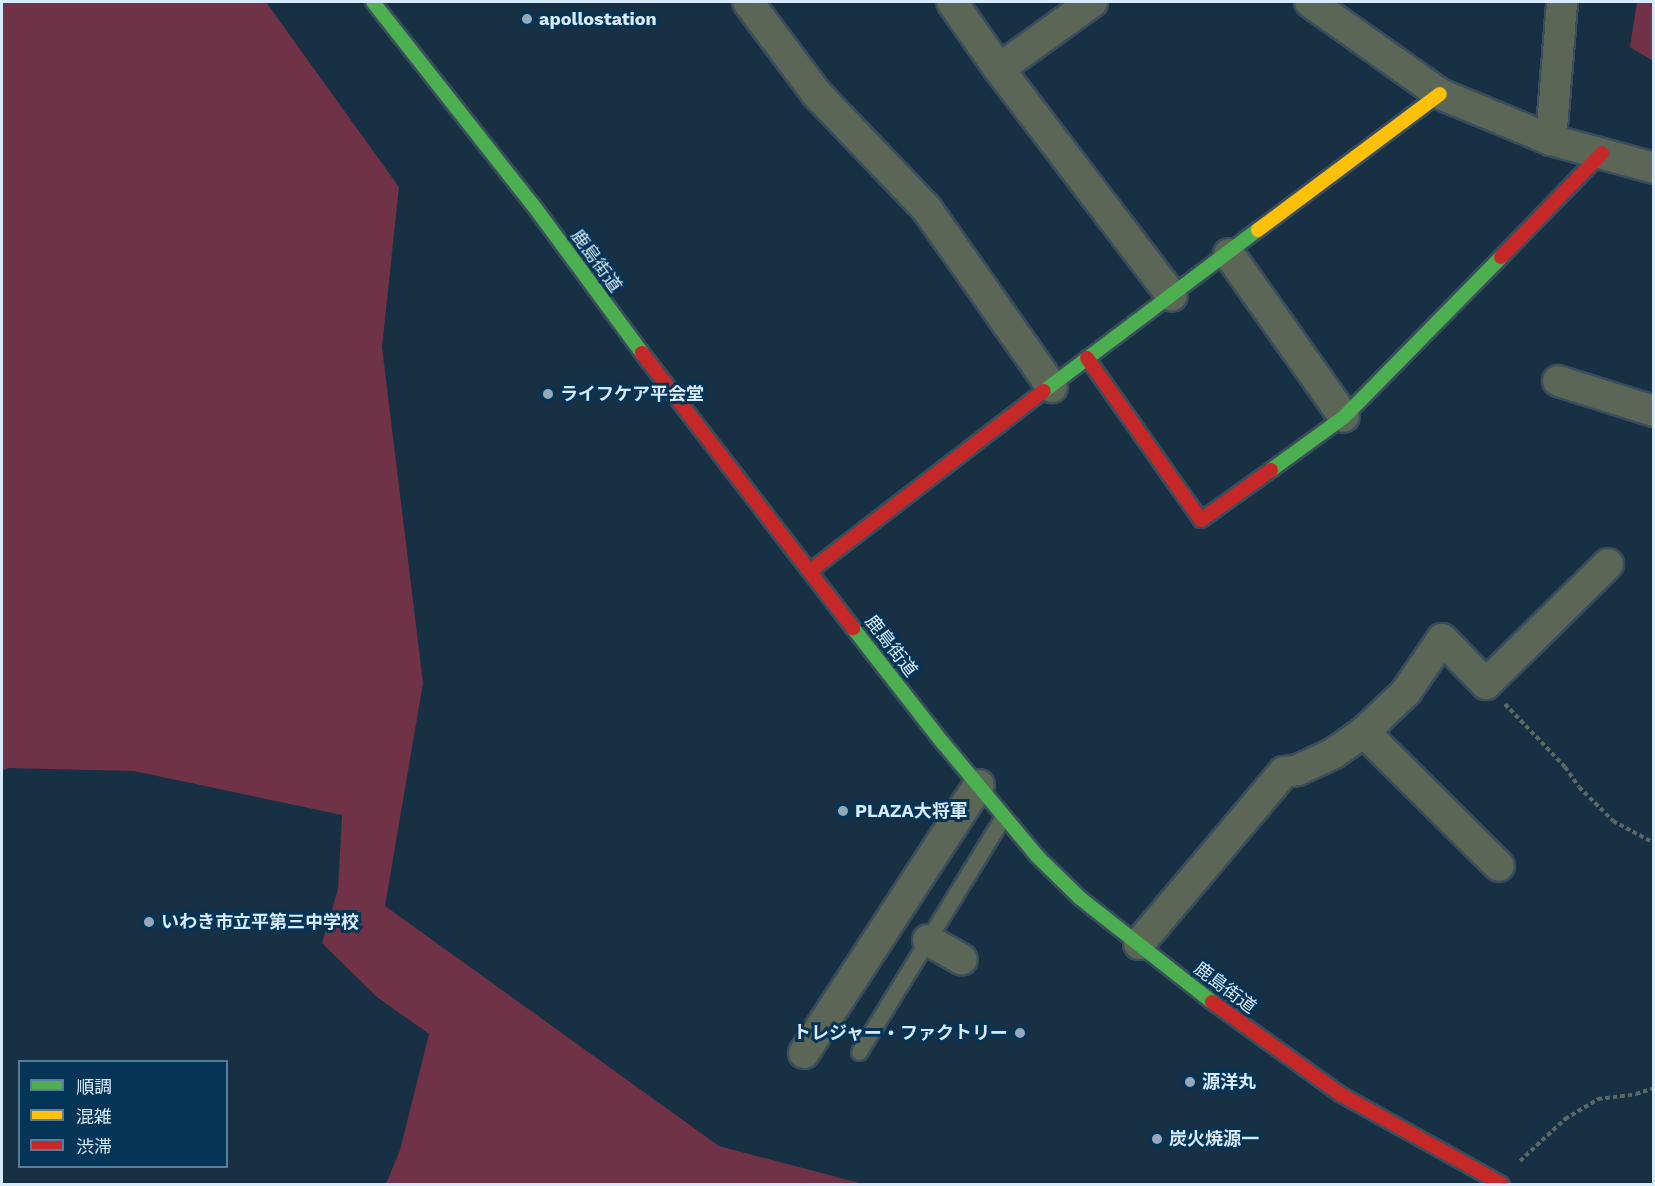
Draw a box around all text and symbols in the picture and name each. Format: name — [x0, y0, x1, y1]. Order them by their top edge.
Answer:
place label: apollostation — [539, 8, 657, 30]
marker: apollostation — [520, 12, 534, 26]
street label: 鹿島街道 — [566, 226, 626, 296]
place label: ライフケア平会堂 — [560, 383, 704, 405]
marker: ライフケア平会堂 — [541, 387, 555, 401]
street label: 鹿島街道 — [860, 611, 922, 681]
place label: PLAZA大将軍 — [855, 800, 968, 822]
marker: PLAZA大将軍 — [836, 804, 850, 818]
place label: いわき市立平第三中学校 — [161, 911, 359, 933]
marker: いわき市立平第三中学校 — [142, 915, 156, 929]
street label: 鹿島街道 — [1190, 958, 1260, 1018]
place label: トレジャー・ファクトリー — [792, 1022, 1008, 1044]
marker: トレジャー・ファクトリー — [1013, 1026, 1027, 1040]
legend — [18, 1060, 228, 1168]
place label: 源洋丸 — [1202, 1071, 1256, 1093]
marker: 源洋丸 — [1183, 1075, 1197, 1089]
text: 順調 — [76, 1076, 112, 1097]
text: 混雑 — [76, 1106, 112, 1127]
place label: 炭火焼源一 — [1169, 1128, 1259, 1150]
marker: 炭火焼源一 — [1150, 1132, 1164, 1146]
text: 渋滞 — [76, 1136, 112, 1157]

